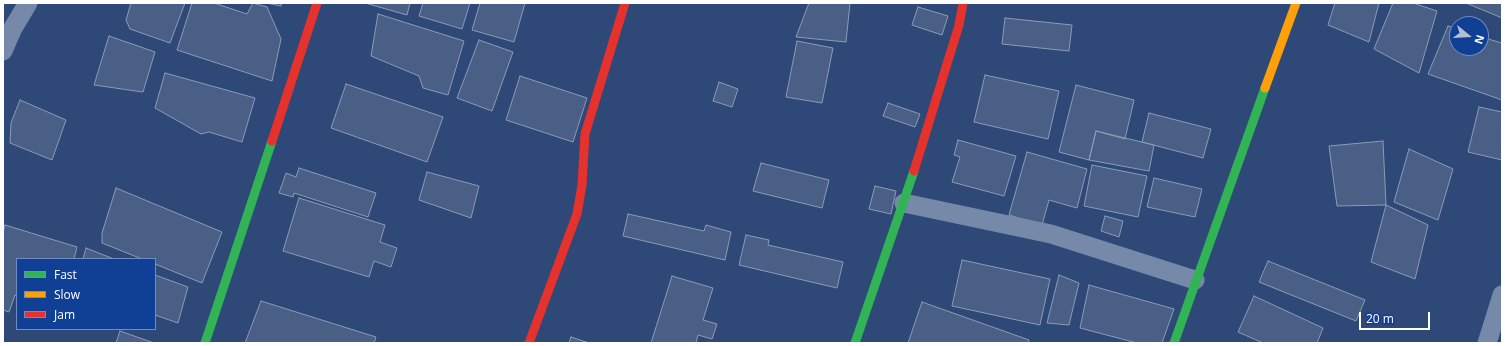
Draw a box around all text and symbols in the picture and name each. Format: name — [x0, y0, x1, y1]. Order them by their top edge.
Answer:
north arrow — [1449, 16, 1489, 56]
text: N — [1471, 33, 1488, 46]
legend — [16, 258, 156, 330]
text: Fast — [54, 266, 77, 283]
text: Slow — [54, 286, 80, 303]
scale bar — [1361, 304, 1432, 330]
text: Jam — [54, 306, 75, 323]
text: 20 m — [1366, 310, 1394, 327]

